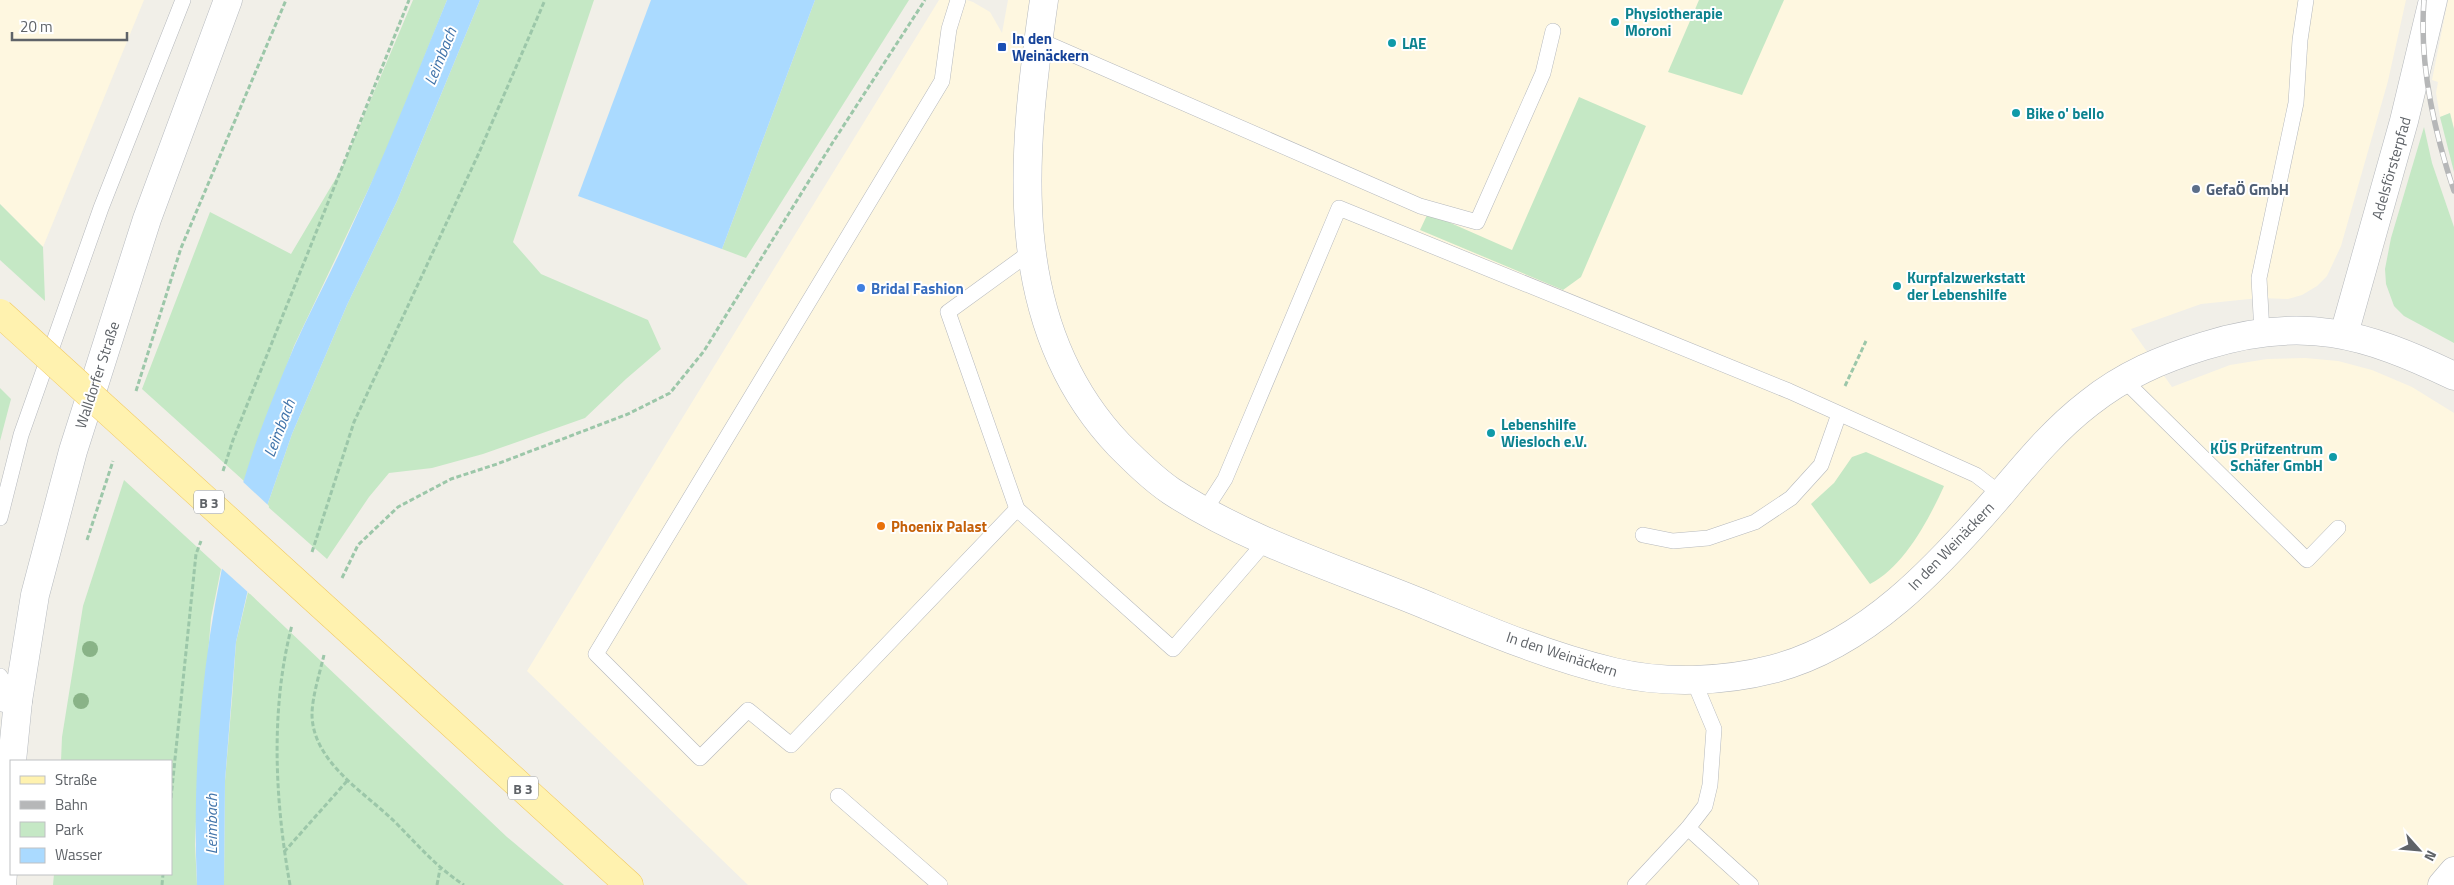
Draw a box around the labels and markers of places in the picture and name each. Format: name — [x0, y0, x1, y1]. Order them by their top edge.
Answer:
place label: Physiotherapie Moroni — [1625, 2, 1723, 42]
marker: Physiotherapie Moroni — [1609, 16, 1621, 28]
place label: In den Weinäckern — [1012, 27, 1089, 67]
place label: LAE — [1402, 32, 1426, 55]
marker: LAE — [1386, 37, 1398, 49]
marker: In den Weinäckern — [996, 41, 1008, 53]
place label: Bike o' bello — [2026, 102, 2104, 125]
marker: Bike o' bello — [2010, 107, 2022, 119]
place label: GefaÖ GmbH — [2206, 178, 2289, 201]
marker: GefaÖ GmbH — [2190, 183, 2202, 195]
place label: Kurpfalzwerkstatt der Lebenshilfe — [1907, 266, 2026, 306]
place label: Bridal Fashion — [871, 277, 964, 300]
marker: Kurpfalzwerkstatt der Lebenshilfe — [1891, 280, 1903, 292]
marker: Bridal Fashion — [855, 282, 867, 294]
place label: Lebenshilfe Wiesloch e.V. — [1501, 413, 1587, 453]
marker: Lebenshilfe Wiesloch e.V. — [1485, 427, 1497, 439]
place label: KÜS Prüfzentrum Schäfer GmbH — [2210, 437, 2323, 477]
marker: KÜS Prüfzentrum Schäfer GmbH — [2327, 451, 2339, 463]
place label: Phoenix Palast — [891, 515, 988, 538]
marker: Phoenix Palast — [875, 520, 887, 532]

